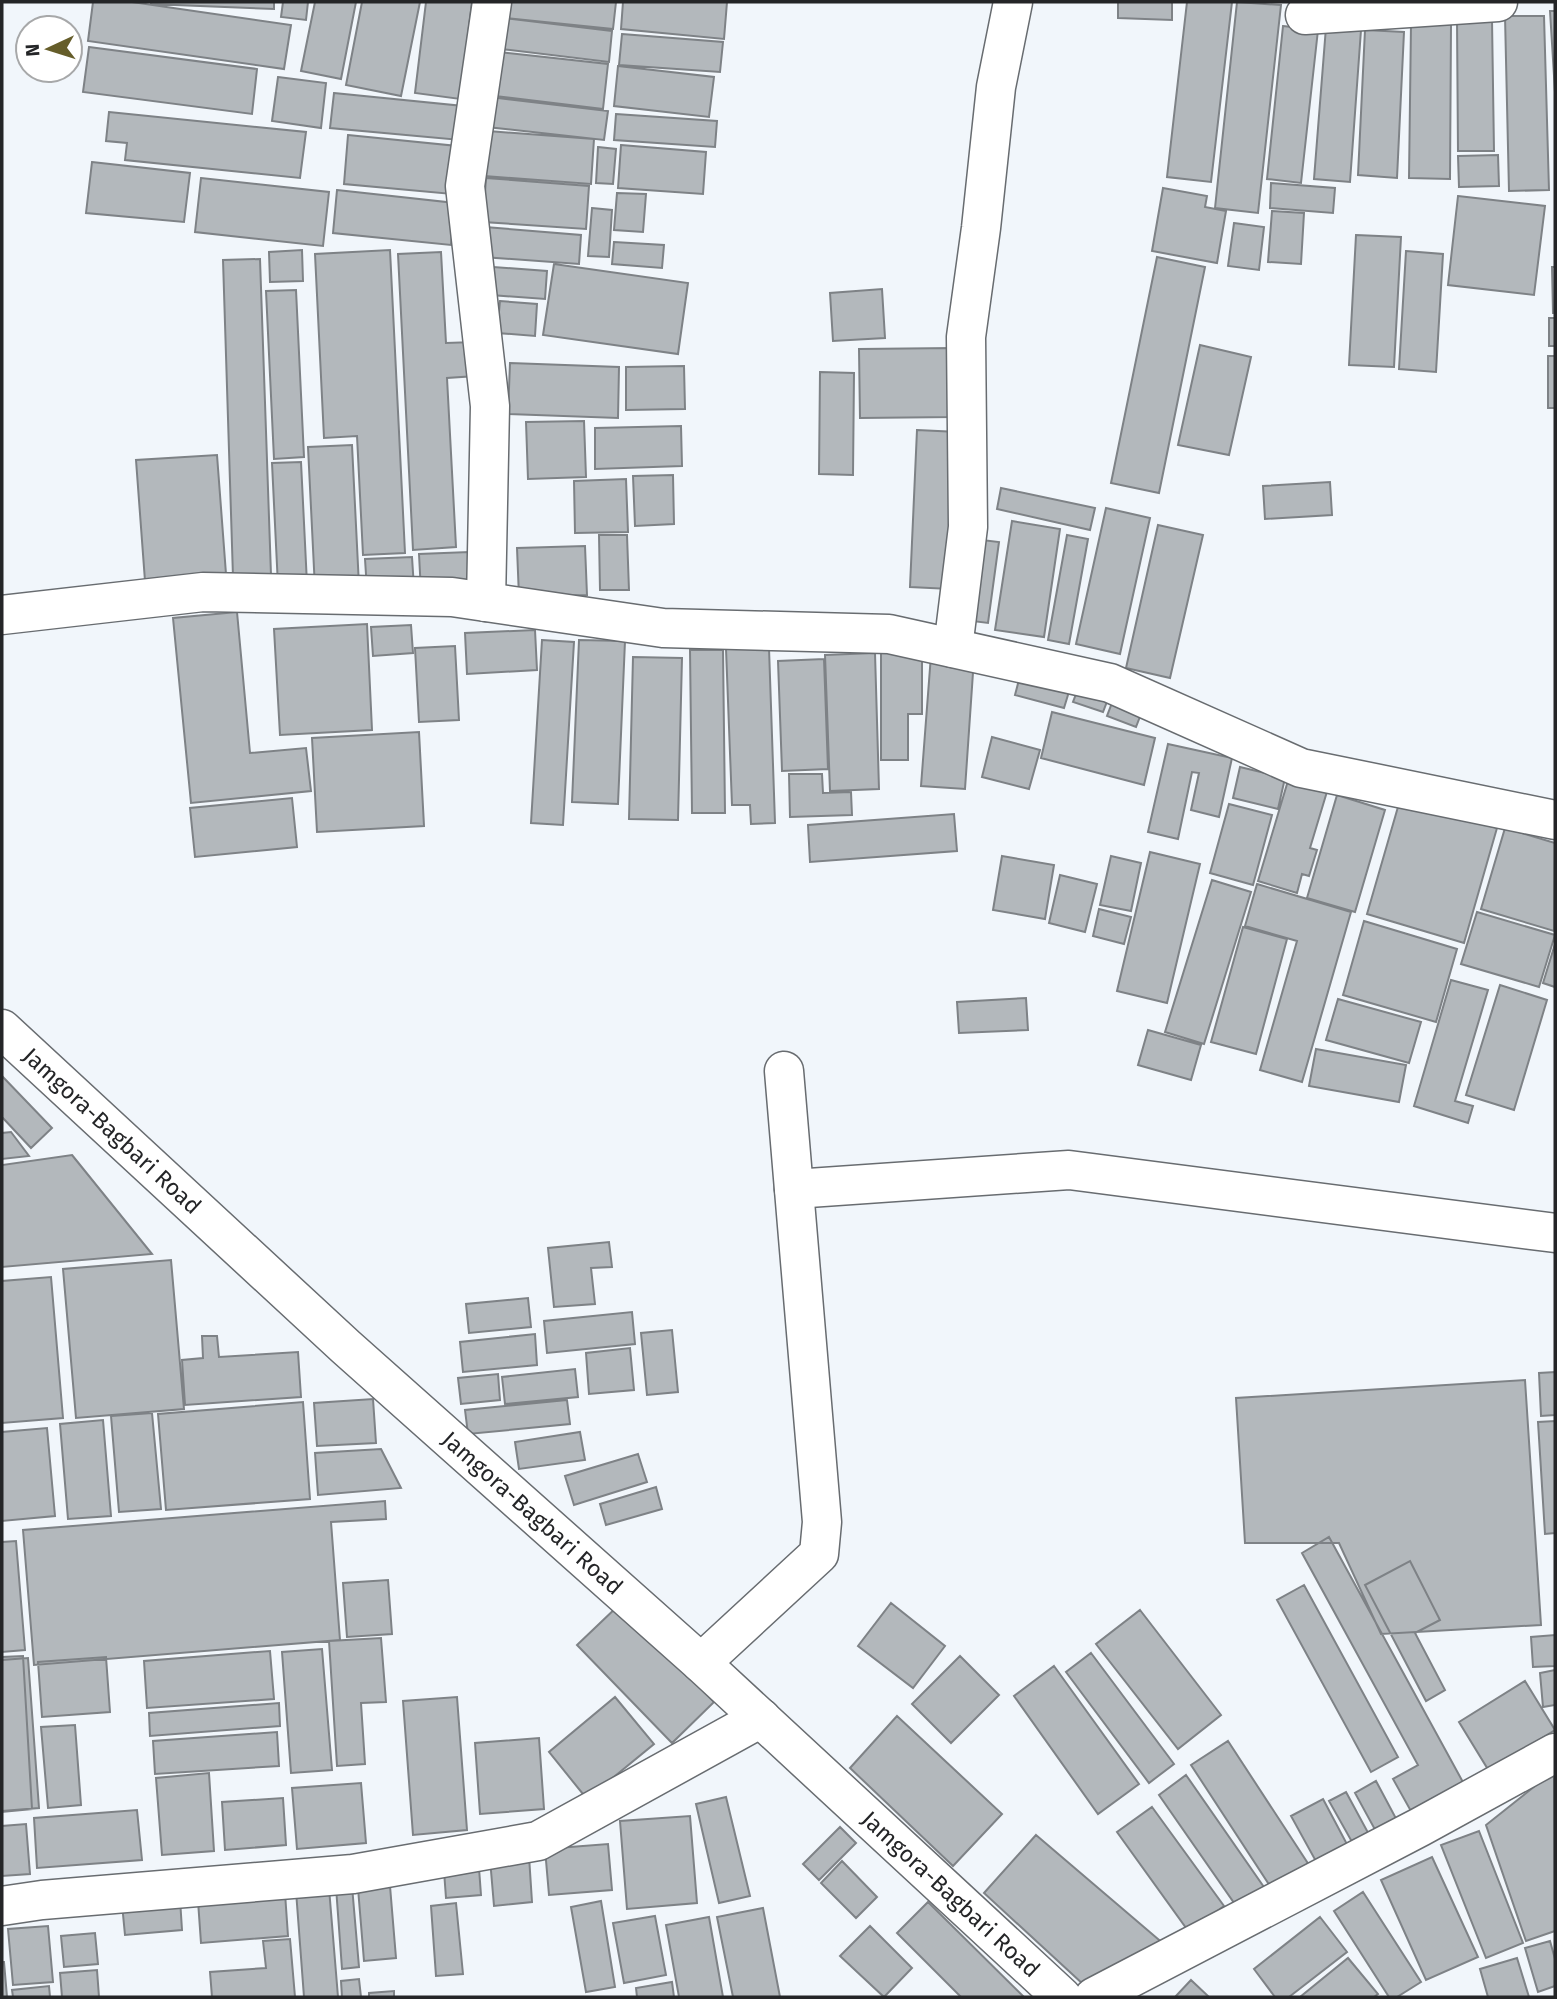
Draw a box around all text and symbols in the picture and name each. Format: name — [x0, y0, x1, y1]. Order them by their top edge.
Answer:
north arrow — [14, 14, 84, 84]
text: N — [21, 43, 44, 57]
street label: Jamgora-Bagbari Road — [17, 1042, 207, 1220]
street label: Jamgora-Bagbari Road — [436, 1425, 629, 1601]
street label: Jamgora-Bagbari Road — [856, 1805, 1046, 1983]

